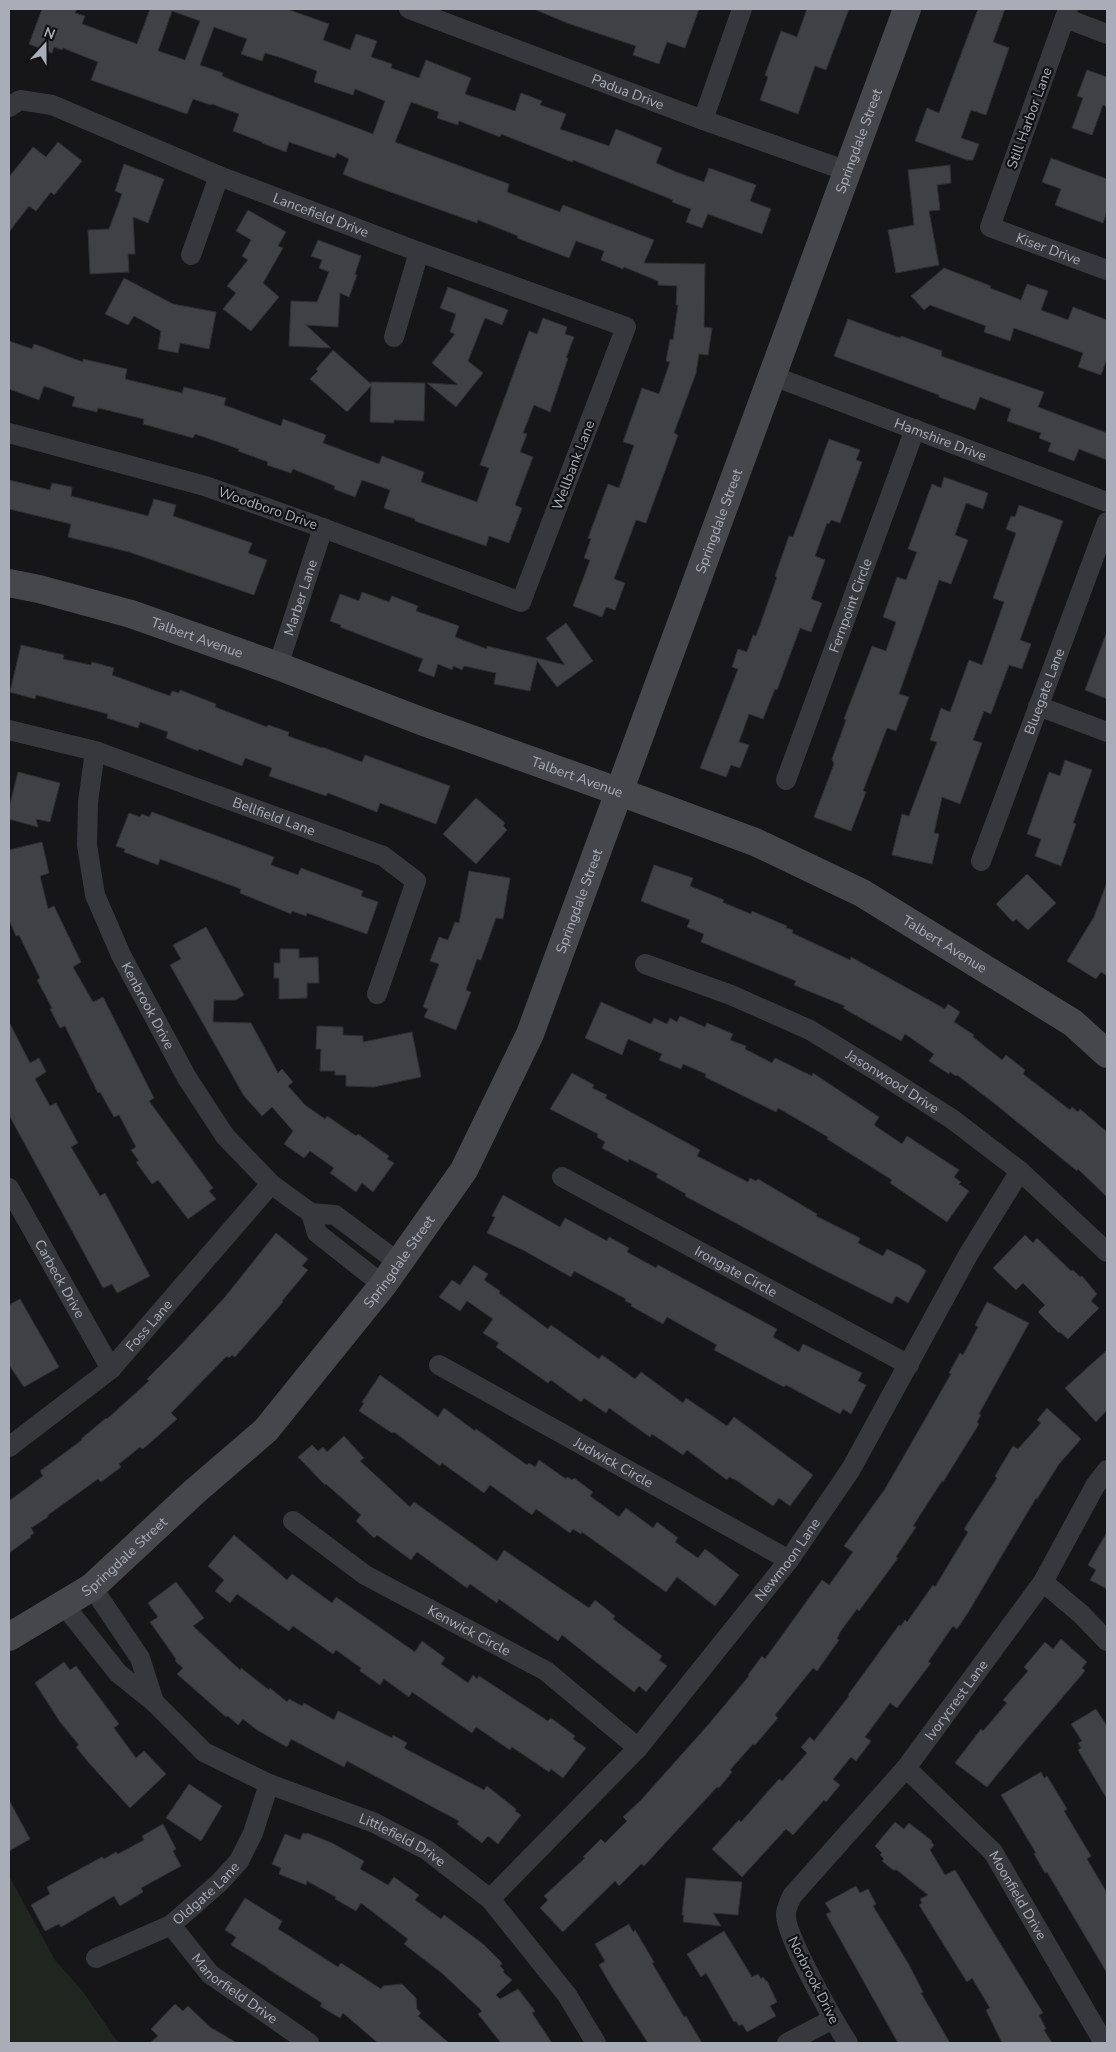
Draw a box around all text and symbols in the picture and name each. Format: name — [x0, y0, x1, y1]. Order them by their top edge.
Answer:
north arrow — [20, 20, 70, 70]
text: N — [41, 23, 58, 44]
street label: Still Harbor Lane — [1002, 65, 1057, 172]
street label: Padua Drive — [589, 70, 667, 114]
street label: Springdale Street — [831, 86, 887, 196]
street label: Lancefield Drive — [270, 188, 371, 242]
street label: Kiser Drive — [1013, 228, 1084, 270]
street label: Hamshire Drive — [891, 414, 989, 466]
street label: Wellbank Lane — [548, 417, 599, 513]
street label: Springdale Street — [691, 466, 747, 576]
street label: Woodboro Drive — [216, 483, 320, 534]
street label: Fernpoint Circle — [825, 556, 877, 655]
street label: Marber Lane — [280, 557, 322, 638]
street label: Talbert Avenue — [148, 613, 245, 663]
street label: Bluegate Lane — [1020, 646, 1069, 737]
street label: Talbert Avenue — [529, 752, 626, 802]
street label: Bellfield Lane — [230, 793, 318, 840]
street label: Springdale Street — [551, 846, 607, 956]
street label: Talbert Avenue — [899, 911, 990, 978]
street label: Kenbrook Drive — [117, 959, 179, 1053]
street label: Jasonwood Drive — [841, 1045, 942, 1118]
street label: Springdale Street — [359, 1211, 439, 1312]
street label: Carbeck Drive — [30, 1236, 89, 1322]
street label: Irongate Circle — [691, 1242, 781, 1302]
street label: Foss Lane — [121, 1296, 177, 1356]
street label: Judwick Circle — [569, 1432, 657, 1493]
street label: Springdale Street — [78, 1513, 171, 1601]
street label: Newmoon Lane — [751, 1514, 825, 1605]
street label: Kenwick Circle — [424, 1601, 514, 1661]
street label: Ivorycrest Lane — [921, 1656, 993, 1744]
street label: Littlefield Drive — [356, 1809, 449, 1871]
street label: Moonfield Drive — [984, 1848, 1051, 1943]
street label: Oldgate Lane — [168, 1858, 244, 1930]
street label: Norbrook Drive — [783, 1933, 844, 2027]
street label: Manorfield Drive — [187, 1950, 281, 2028]

